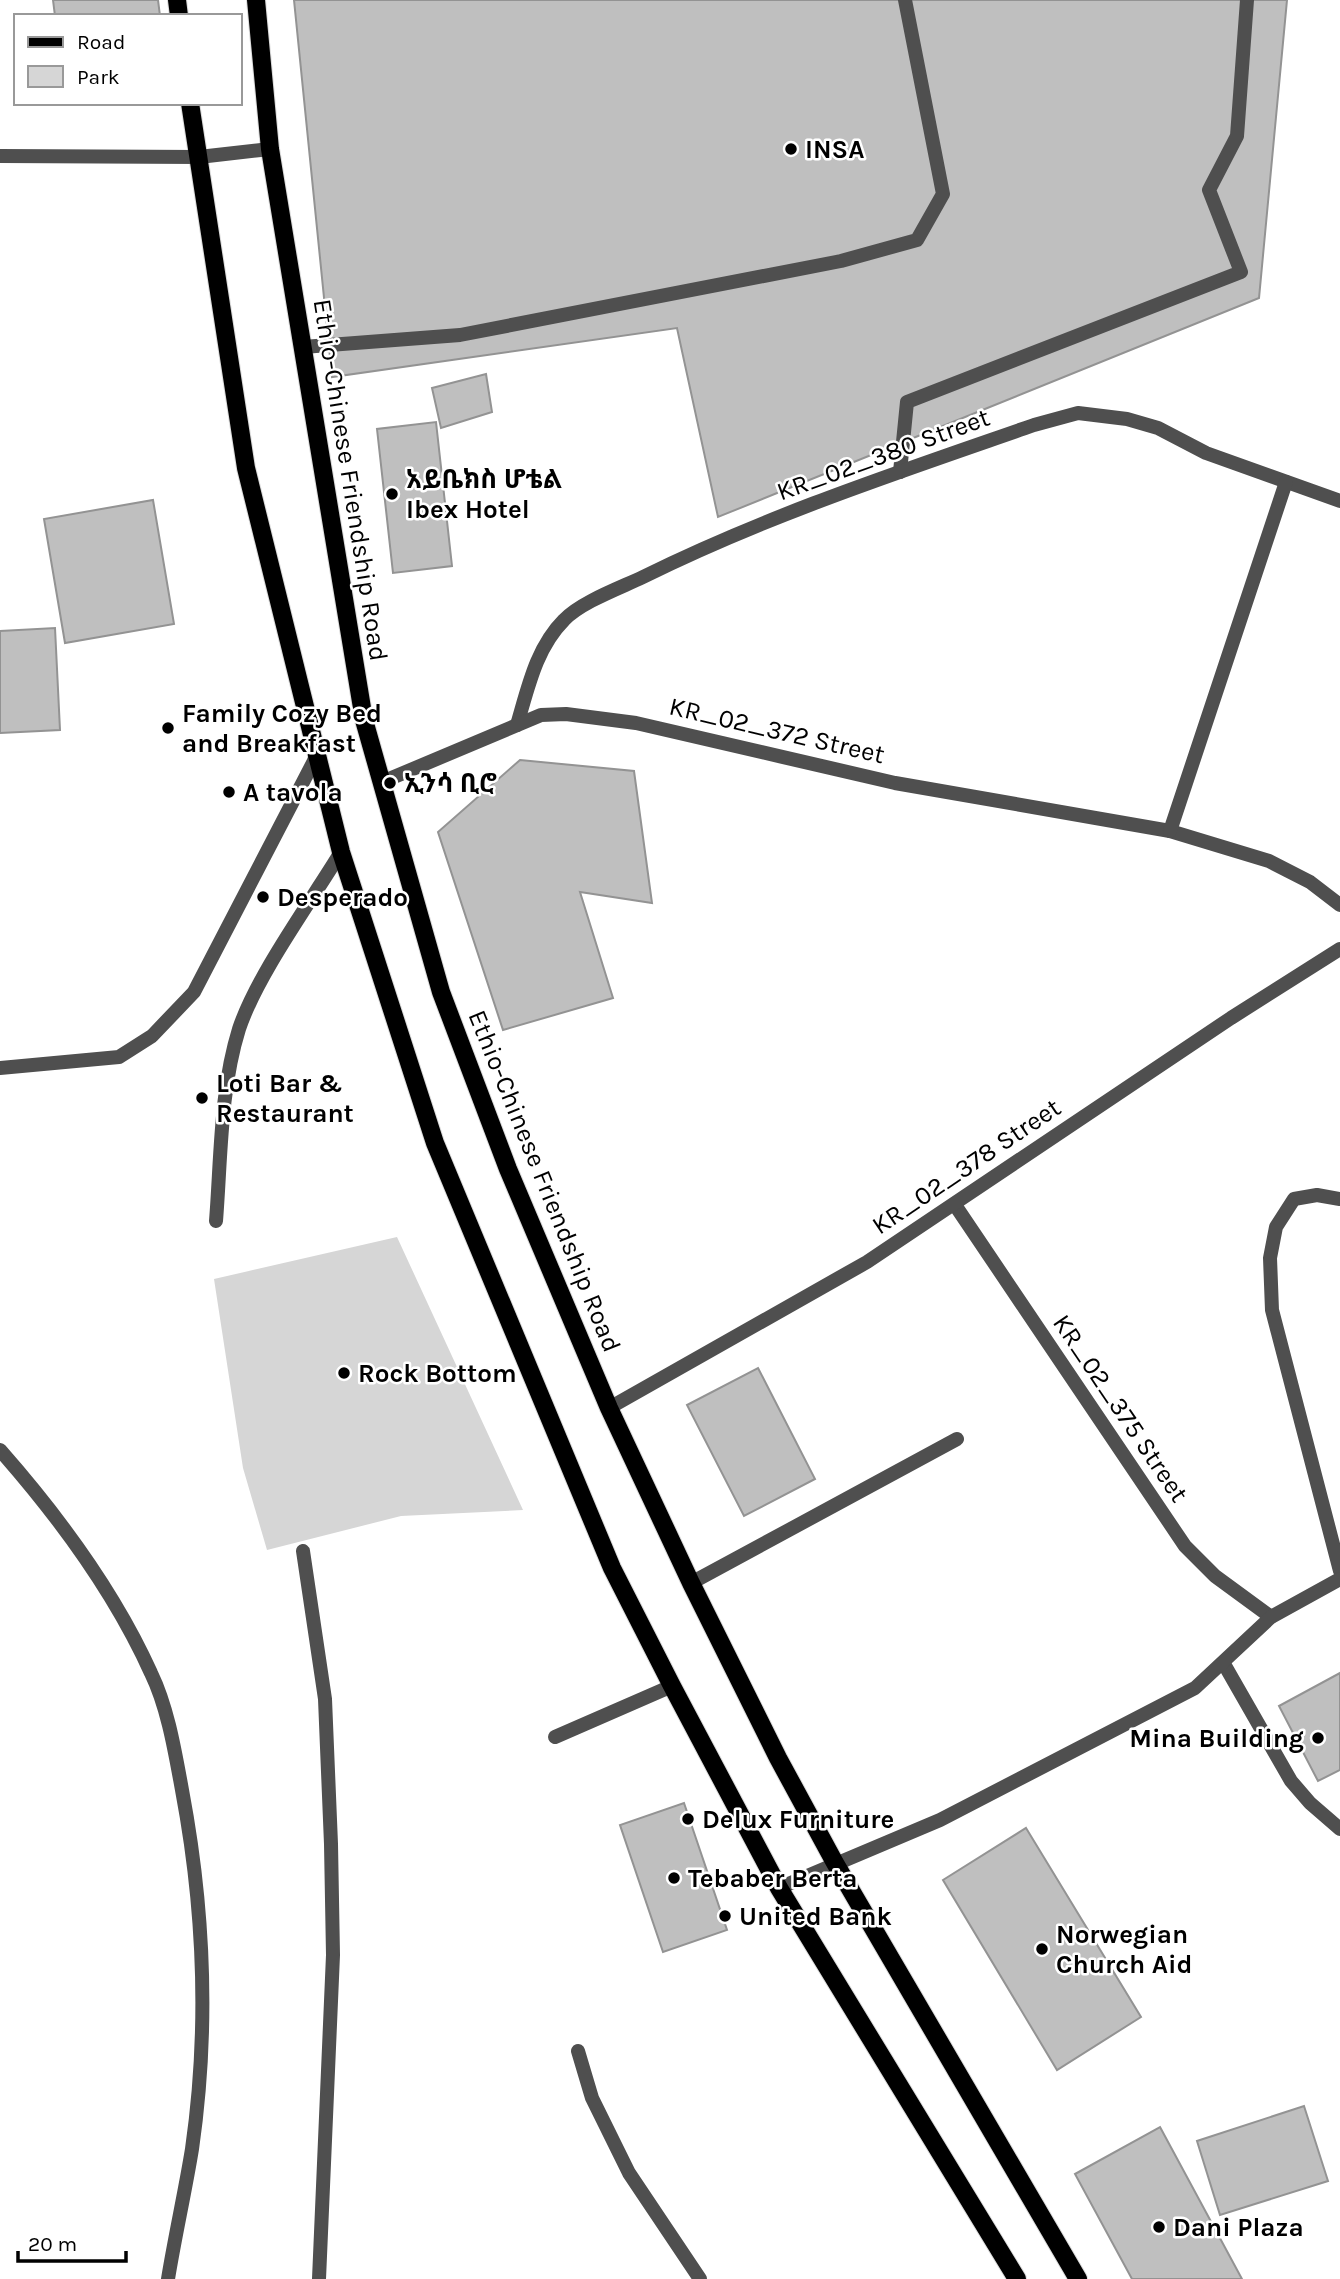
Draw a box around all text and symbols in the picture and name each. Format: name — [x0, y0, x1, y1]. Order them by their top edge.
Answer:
legend — [14, 14, 242, 105]
text: Road — [77, 30, 125, 54]
text: Park — [77, 65, 120, 89]
place label: INSA — [805, 134, 864, 165]
marker: INSA — [783, 141, 799, 157]
street label: Ethio-Chinese Friendship Road — [307, 297, 394, 663]
street label: KR_02_380 Street — [773, 401, 994, 507]
place label: አይቤክስ ሆቴል Ibex Hotel — [406, 464, 562, 525]
marker: አይቤክስ ሆቴል Ibex Hotel — [384, 486, 400, 502]
street label: KR_02_372 Street — [666, 691, 888, 770]
place label: Family Cozy Bed and Breakfast — [182, 698, 382, 759]
marker: Family Cozy Bed and Breakfast — [160, 720, 176, 736]
place label: ኢንሳ ቢሮ — [404, 768, 497, 799]
marker: ኢንሳ ቢሮ — [382, 775, 398, 791]
place label: A tavola — [243, 777, 343, 808]
marker: A tavola — [221, 784, 237, 800]
place label: Desperado — [277, 882, 408, 913]
marker: Desperado — [255, 889, 271, 905]
street label: Ethio-Chinese Friendship Road — [462, 1006, 628, 1357]
place label: Loti Bar & Restaurant — [216, 1068, 354, 1129]
marker: Loti Bar & Restaurant — [194, 1090, 210, 1106]
street label: KR_02_378 Street — [866, 1092, 1067, 1241]
street label: KR_02_375 Street — [1046, 1309, 1195, 1508]
place label: Rock Bottom — [358, 1358, 517, 1389]
marker: Rock Bottom — [336, 1365, 352, 1381]
place label: Mina Building — [1129, 1723, 1304, 1754]
marker: Mina Building — [1310, 1730, 1326, 1746]
place label: Delux Furniture — [702, 1804, 894, 1835]
marker: Delux Furniture — [680, 1811, 696, 1827]
place label: Tebaber Berta — [688, 1863, 857, 1894]
marker: Tebaber Berta — [666, 1870, 682, 1886]
place label: United Bank — [739, 1901, 892, 1932]
marker: United Bank — [717, 1908, 733, 1924]
place label: Norwegian Church Aid — [1056, 1919, 1192, 1980]
marker: Norwegian Church Aid — [1034, 1941, 1050, 1957]
place label: Dani Plaza — [1173, 2212, 1304, 2243]
marker: Dani Plaza — [1151, 2219, 1167, 2235]
scale bar — [18, 2220, 126, 2264]
text: 20 m — [28, 2232, 77, 2256]

